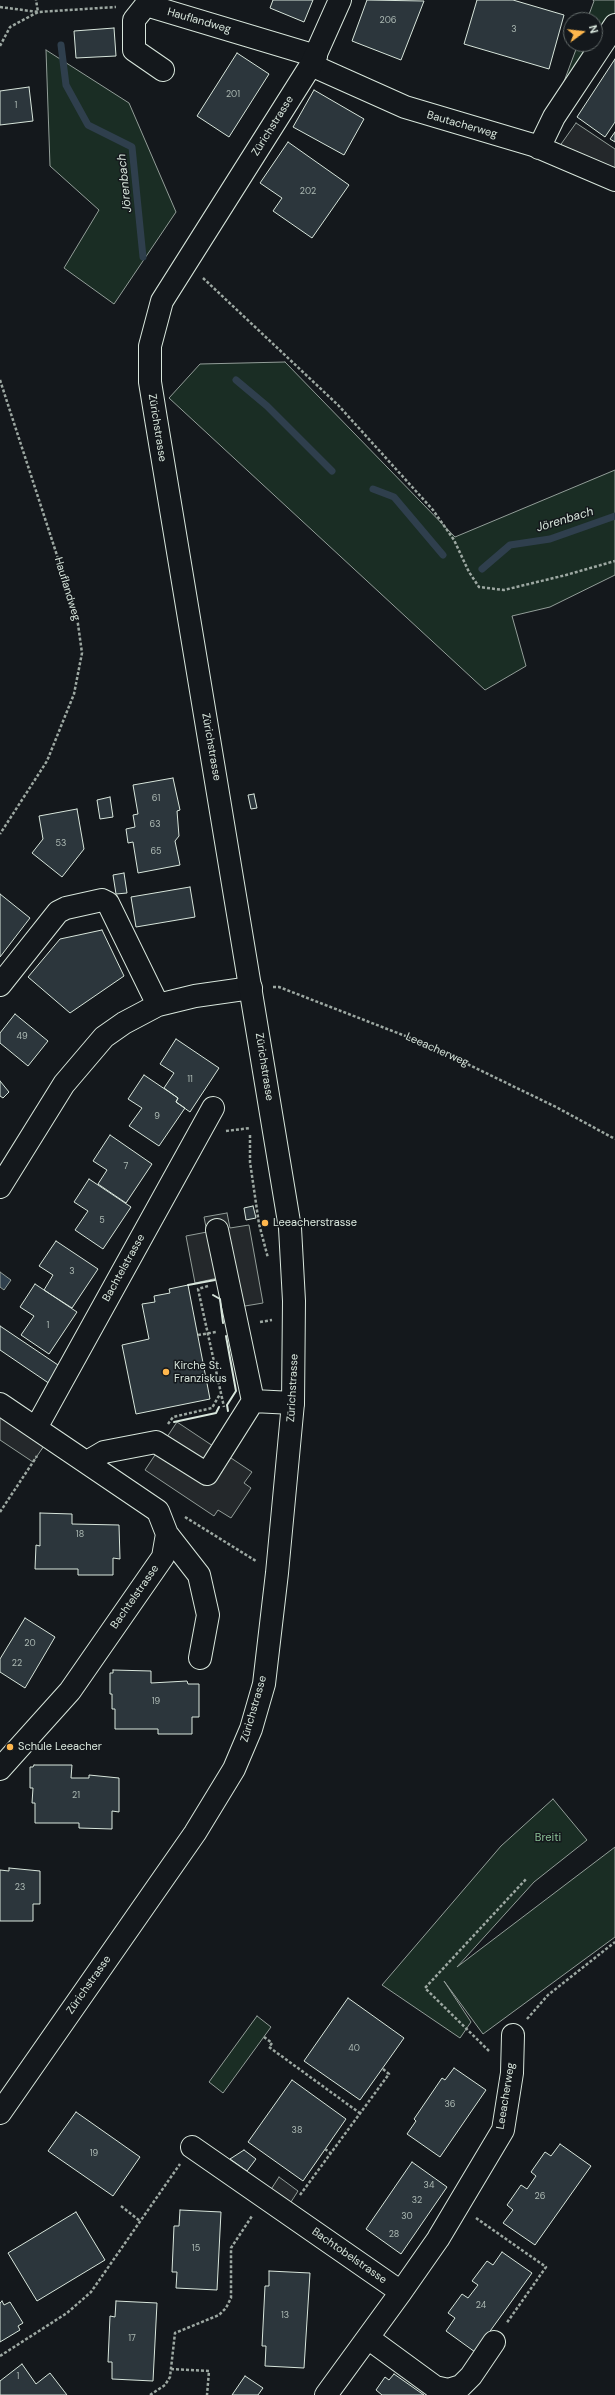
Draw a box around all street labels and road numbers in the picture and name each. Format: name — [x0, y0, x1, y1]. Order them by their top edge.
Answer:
street label: Hauflandweg — [166, 6, 232, 36]
street label: Zürichstrasse — [249, 93, 297, 159]
street label: Bautacherweg — [425, 109, 499, 141]
street label: Zürichstrasse — [145, 393, 169, 463]
street label: Hauflandweg — [51, 556, 83, 622]
street label: Zürichstrasse — [199, 712, 223, 782]
street label: Leeacherweg — [403, 1030, 471, 1070]
street label: Zürichstrasse — [252, 1032, 276, 1102]
street label: Bachtelstrasse — [100, 1232, 148, 1304]
street label: Zürichstrasse — [285, 1353, 301, 1423]
street label: Bachtelstrasse — [108, 1562, 162, 1632]
street label: Zürichstrasse — [238, 1674, 270, 1744]
street label: Zürichstrasse — [64, 1953, 114, 2017]
street label: Leeacherweg — [494, 2062, 518, 2130]
street label: Bachtobelstrasse — [309, 2225, 389, 2287]

